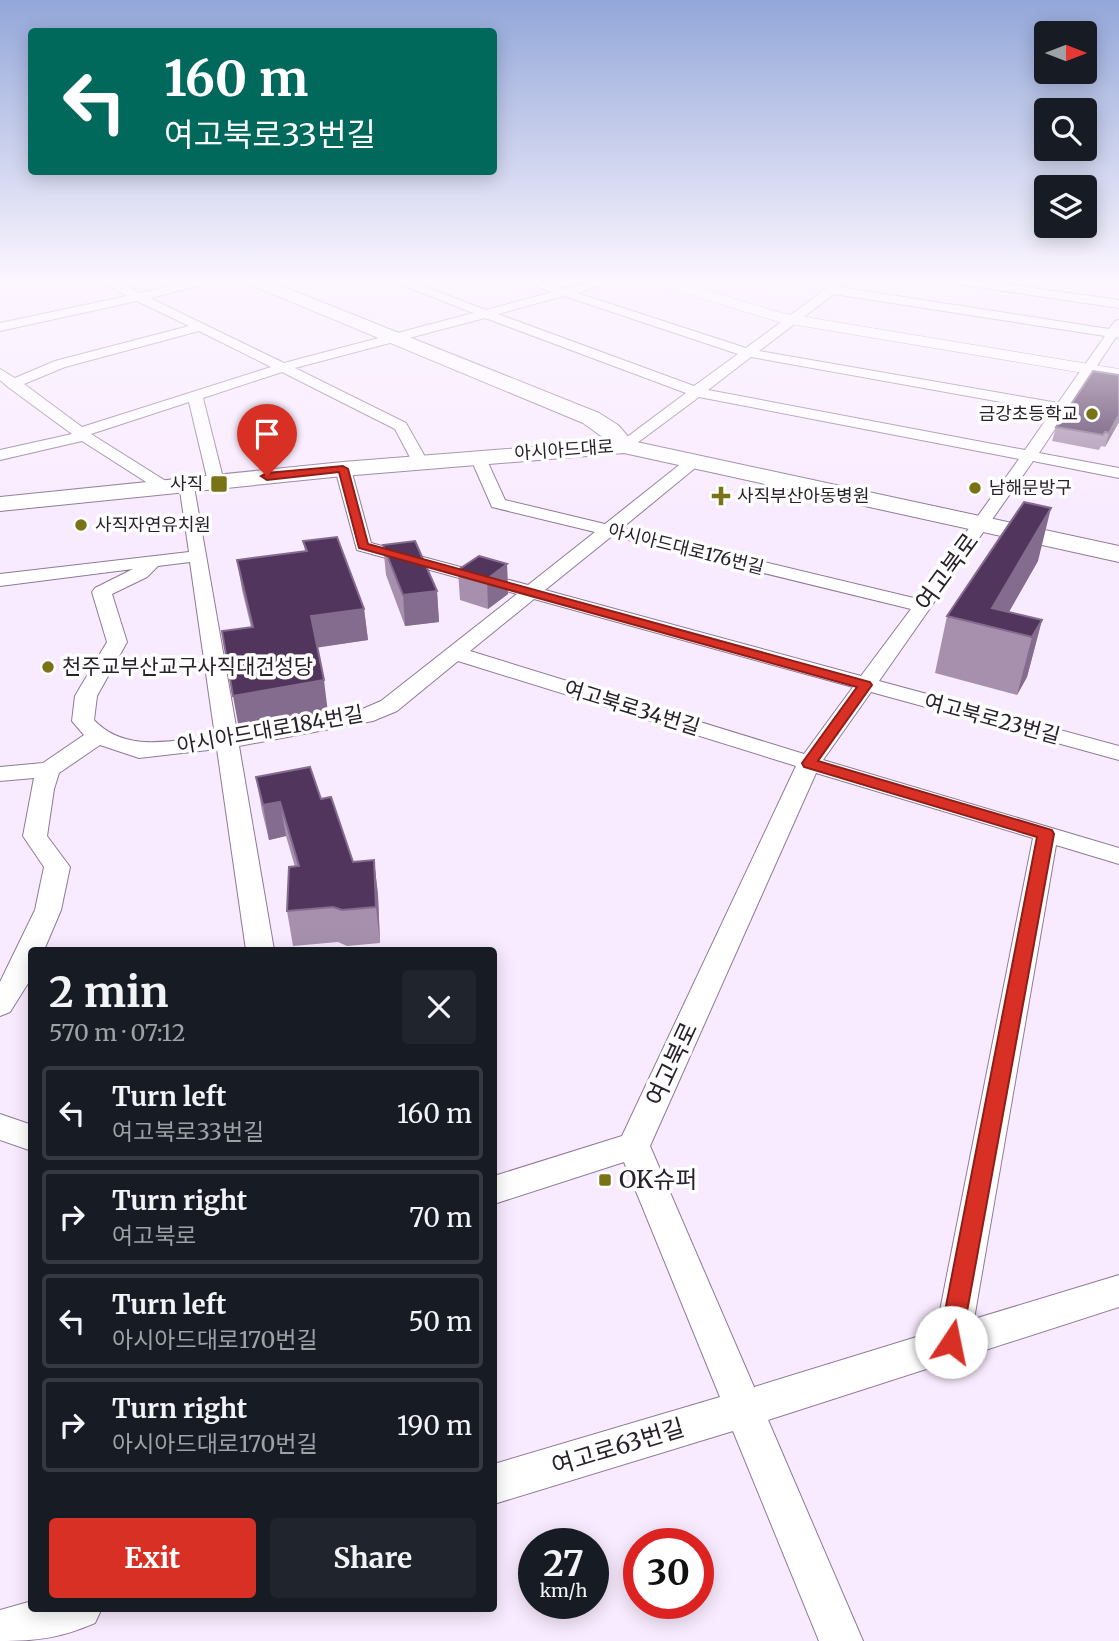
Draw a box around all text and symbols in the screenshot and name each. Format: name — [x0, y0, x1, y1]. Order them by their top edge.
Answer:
north arrow — [1034, 21, 1097, 84]
map controls — [1034, 21, 1097, 238]
text: 160 m — [164, 48, 308, 109]
icon: left — [49, 56, 140, 147]
button: search — [1034, 98, 1097, 161]
text: 여고북로33번길 — [164, 115, 376, 155]
button: layers — [1034, 175, 1097, 238]
place label: 금강초등학교 — [979, 402, 1078, 425]
pin — [237, 404, 297, 476]
marker: 금강초등학교 — [1084, 406, 1100, 422]
icon: arrive — [248, 415, 286, 453]
street label: 아시아드대로 — [514, 435, 614, 464]
place label: 사직 — [170, 472, 203, 495]
marker: 사직 — [209, 474, 229, 494]
place label: 남해문방구 — [989, 476, 1072, 499]
marker: 남해문방구 — [967, 480, 983, 496]
place label: 사직부산아동병원 — [737, 484, 869, 507]
marker: 사직부산아동병원 — [711, 486, 731, 506]
place label: 사직자연유치원 — [95, 513, 211, 536]
marker: 사직자연유치원 — [73, 517, 89, 533]
street label: 아시아드대로176번길 — [606, 518, 766, 579]
street label: 여고북로 — [908, 527, 985, 617]
place label: 천주교부산교구사직대건성당 — [62, 653, 313, 680]
marker: 천주교부산교구사직대건성당 — [40, 659, 56, 675]
street label: 여고북로34번길 — [561, 674, 703, 741]
street label: 여고북로23번길 — [921, 687, 1063, 750]
street label: 아시아드대로184번길 — [175, 700, 365, 759]
text: 2 min — [49, 966, 169, 1018]
button: close — [402, 970, 476, 1044]
street label: 여고북로 — [639, 1017, 704, 1110]
text: 570 m · 07:12 — [49, 1018, 185, 1047]
text: Turn left — [112, 1080, 226, 1113]
icon: left — [53, 1094, 91, 1132]
text: 160 m — [397, 1097, 472, 1130]
text: 여고북로33번길 — [112, 1117, 264, 1146]
place label: OK슈퍼 — [619, 1164, 697, 1195]
marker: OK슈퍼 — [597, 1172, 613, 1188]
text: Turn right — [112, 1184, 247, 1217]
icon: right — [53, 1198, 91, 1236]
text: 70 m — [409, 1201, 472, 1234]
text: 여고북로 — [112, 1221, 197, 1250]
text: Turn left — [112, 1288, 226, 1321]
icon: left — [53, 1302, 91, 1340]
text: 50 m — [408, 1305, 472, 1338]
position arrow — [914, 1305, 988, 1379]
text: 아시아드대로170번길 — [112, 1325, 318, 1354]
text: Turn right — [112, 1392, 247, 1425]
icon: right — [53, 1406, 91, 1444]
text: 190 m — [397, 1409, 472, 1442]
street label: 여고로63번길 — [548, 1412, 688, 1481]
text: 아시아드대로170번길 — [112, 1429, 318, 1458]
button: Exit — [49, 1518, 256, 1598]
button: Share — [270, 1518, 476, 1598]
speed limit sign: 30 — [623, 1528, 714, 1619]
text: 27 — [543, 1542, 584, 1586]
text: km/h — [540, 1579, 587, 1602]

